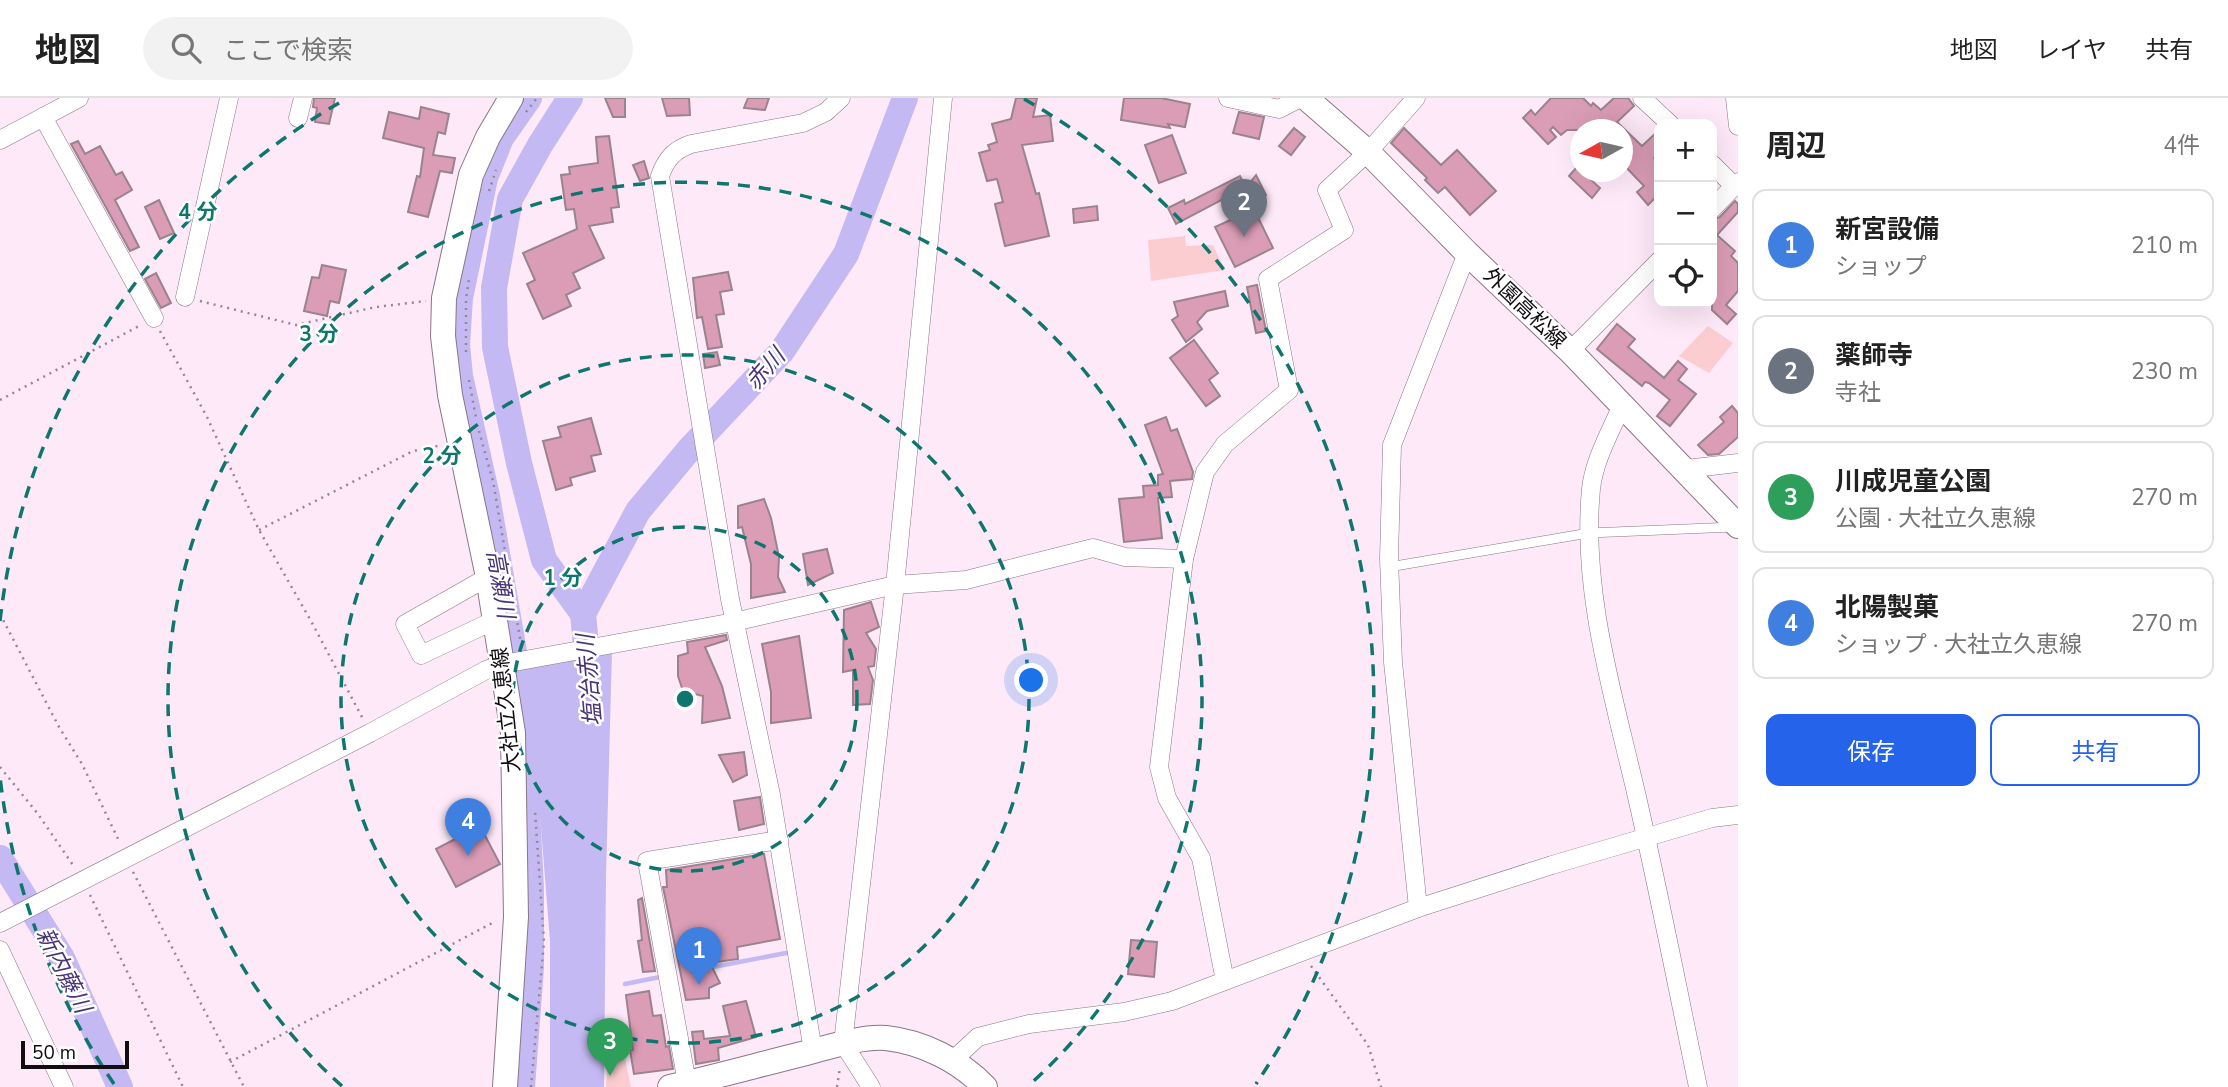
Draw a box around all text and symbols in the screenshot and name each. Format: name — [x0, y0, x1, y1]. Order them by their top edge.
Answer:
search box — [143, 17, 633, 80]
text: 地図 — [35, 28, 101, 73]
icon: search — [167, 29, 205, 67]
text: ここで検索 — [223, 33, 353, 68]
text: 地図 — [1950, 34, 1998, 66]
text: レイヤ — [2036, 34, 2107, 66]
text: 共有 — [2145, 34, 2193, 66]
north arrow — [1570, 119, 1633, 182]
map controls — [1654, 119, 1717, 308]
button: + — [1654, 119, 1717, 182]
text: 周辺 — [1766, 126, 1826, 167]
text: 4件 — [2163, 130, 2200, 161]
pin: 2 — [1221, 179, 1267, 237]
button: − — [1654, 182, 1717, 245]
text: 4 分 — [178, 198, 218, 226]
text: 新宮設備 — [1835, 212, 1939, 247]
text: 1 — [1784, 230, 1798, 261]
text: 210 m — [2131, 230, 2198, 261]
button: locate — [1654, 245, 1717, 308]
text: ショップ — [1835, 251, 1927, 282]
street label: 外園高松線 — [1478, 261, 1572, 355]
text: 3 分 — [299, 320, 339, 348]
text: 薬師寺 — [1835, 338, 1913, 373]
water label: 赤川 — [739, 340, 794, 397]
text: 2 — [1784, 356, 1798, 387]
text: 230 m — [2131, 356, 2198, 387]
text: 寺社 — [1835, 377, 1881, 408]
text: 2 分 — [422, 442, 462, 470]
text: 川成児童公園 — [1835, 464, 1991, 499]
text: 3 — [1784, 482, 1798, 513]
text: 270 m — [2131, 482, 2198, 513]
text: 公園 · 大社立久恵線 — [1835, 503, 2036, 534]
water label: 高瀬川 — [479, 547, 522, 624]
text: 1 分 — [543, 564, 583, 592]
text: 北陽製菓 — [1835, 590, 1939, 625]
text: 4 — [1784, 608, 1798, 639]
text: 270 m — [2131, 608, 2198, 639]
text: ショップ · 大社立久恵線 — [1835, 629, 2082, 660]
water label: 塩冶赤川 — [570, 630, 609, 727]
street label: 大社立久恵線 — [485, 646, 527, 774]
your location — [1014, 663, 1048, 697]
centre of rings — [673, 687, 697, 711]
button: 保存 — [1766, 714, 1976, 786]
button: 共有 — [1990, 714, 2200, 786]
pin: 4 — [445, 798, 491, 856]
water label: 新内藤川 — [29, 922, 100, 1021]
pin: 1 — [676, 927, 722, 985]
pin: 3 — [587, 1018, 633, 1076]
scale bar — [21, 1038, 130, 1070]
text: 50 m — [32, 1040, 76, 1066]

